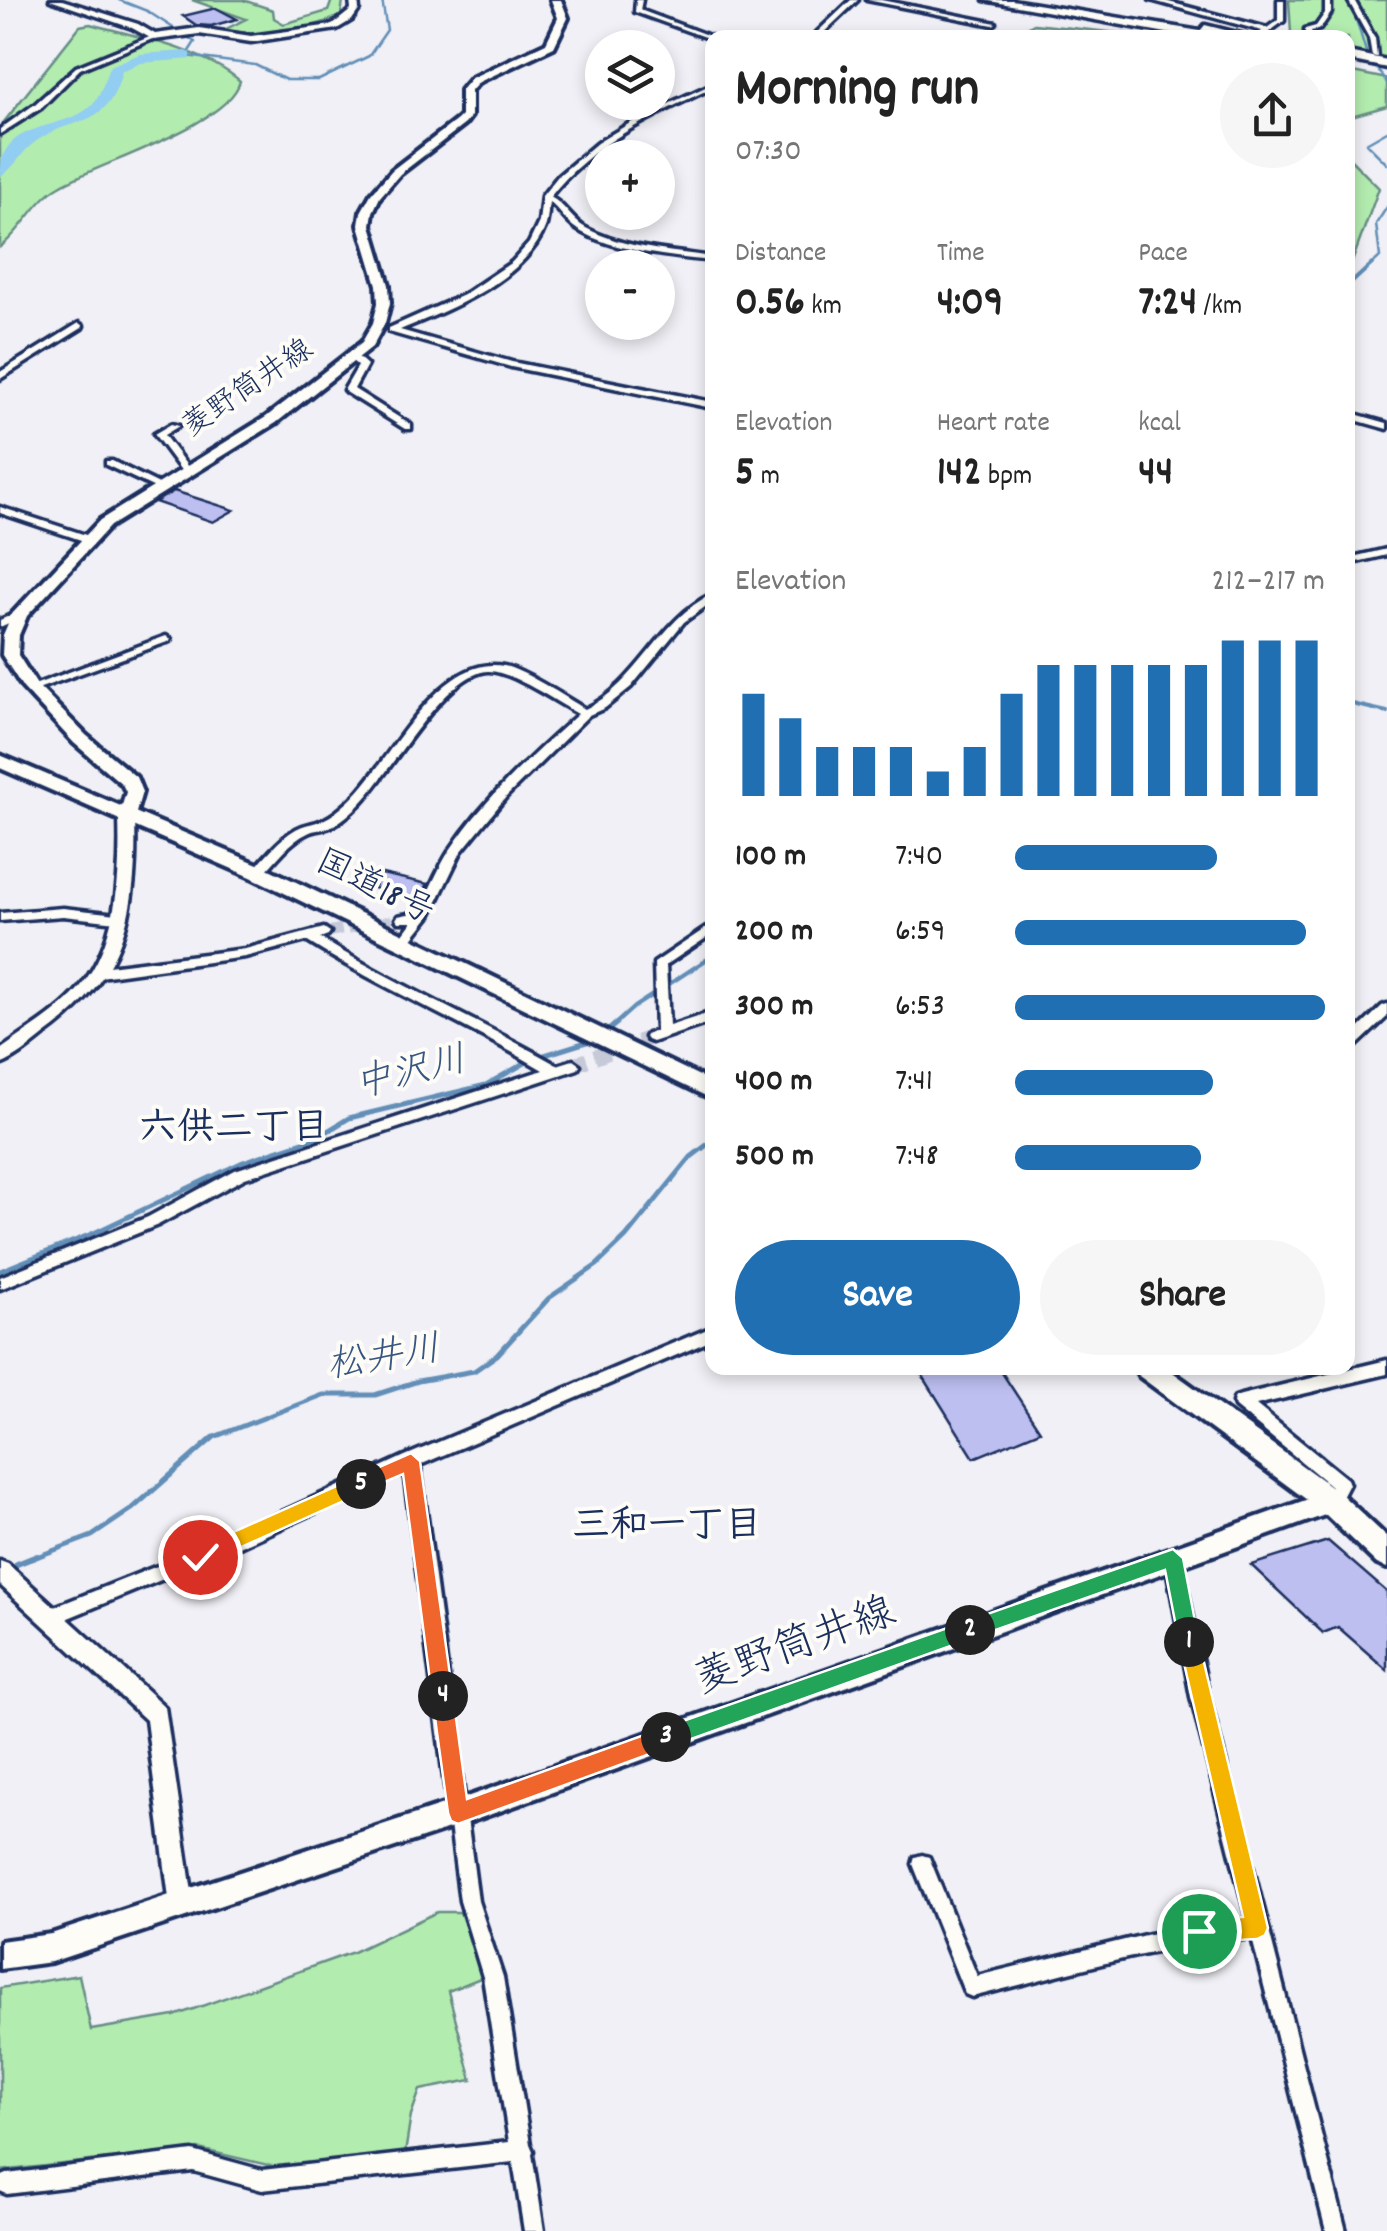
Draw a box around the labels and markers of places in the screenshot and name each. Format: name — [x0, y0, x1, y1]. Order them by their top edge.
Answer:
pin: 5 — [336, 1459, 386, 1509]
pin — [158, 1515, 243, 1600]
pin: 2 — [945, 1605, 995, 1655]
pin: 1 — [1164, 1617, 1214, 1667]
pin: 4 — [418, 1671, 468, 1721]
pin: 3 — [641, 1712, 691, 1762]
pin — [1157, 1889, 1242, 1974]

